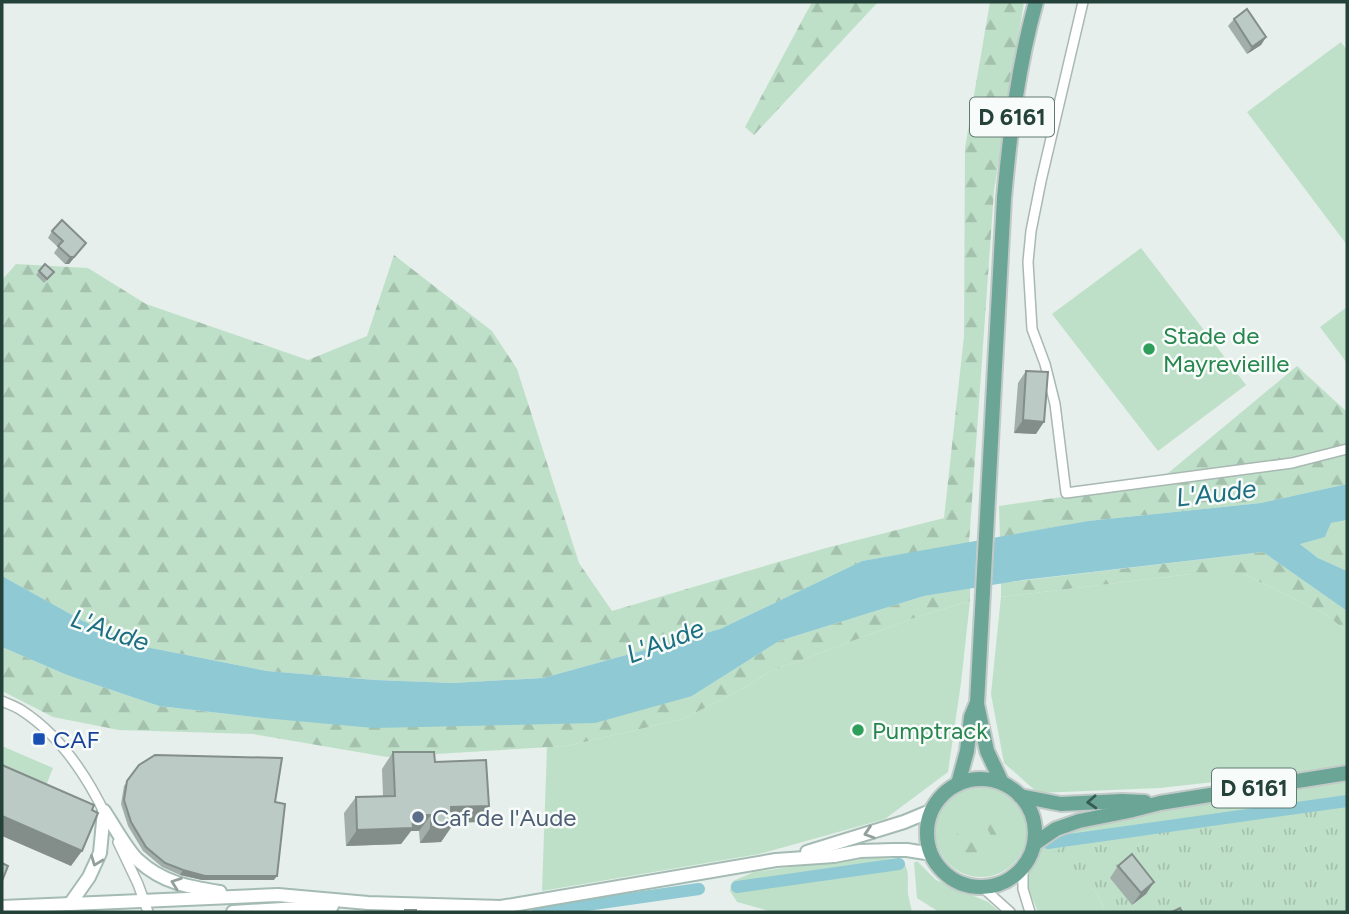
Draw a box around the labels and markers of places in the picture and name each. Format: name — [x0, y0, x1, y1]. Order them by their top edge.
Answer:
place label: Stade de Mayrevieille — [1163, 321, 1289, 378]
marker: Stade de Mayrevieille — [1141, 341, 1157, 357]
place label: Pumptrack — [872, 716, 988, 745]
marker: Pumptrack — [850, 722, 866, 738]
place label: CAF — [53, 725, 100, 754]
marker: CAF — [31, 731, 47, 747]
place label: Caf de l'Aude — [432, 803, 576, 832]
marker: Caf de l'Aude — [410, 809, 426, 825]

